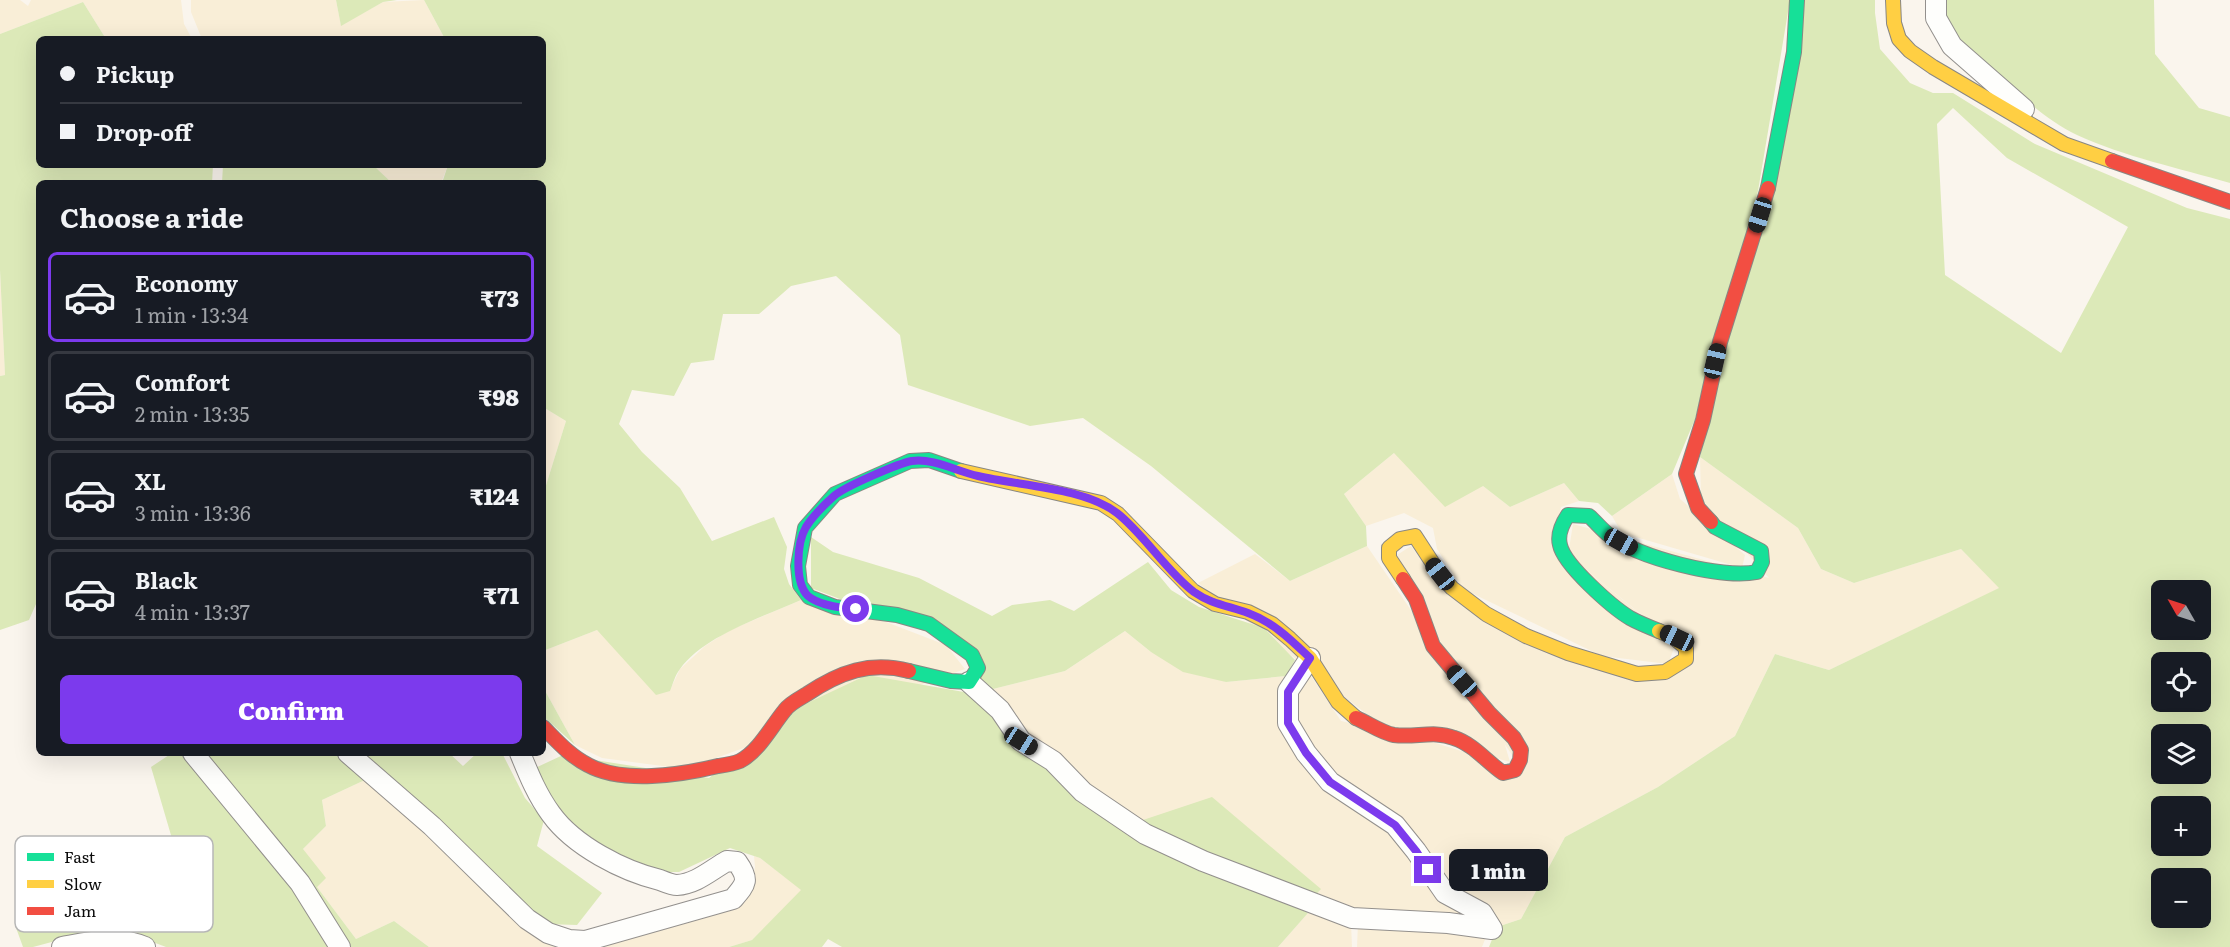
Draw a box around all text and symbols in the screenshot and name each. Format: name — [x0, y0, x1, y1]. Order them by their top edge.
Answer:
text: Pickup — [96, 57, 174, 90]
text: Drop-off — [96, 115, 192, 148]
car — [1746, 195, 1774, 235]
text: Choose a ride — [60, 196, 243, 236]
text: Economy — [135, 266, 238, 299]
icon: car — [63, 270, 117, 324]
text: ₹73 — [480, 281, 519, 314]
text: 1 min · 13:34 — [135, 299, 248, 329]
car — [1702, 341, 1728, 381]
text: Comfort — [135, 365, 230, 398]
icon: car — [63, 369, 117, 423]
text: ₹98 — [478, 380, 519, 413]
text: 2 min · 13:35 — [135, 398, 249, 428]
text: XL — [135, 464, 166, 497]
icon: car — [63, 468, 117, 522]
text: ₹124 — [470, 479, 519, 512]
text: 3 min · 13:36 — [135, 497, 251, 527]
car — [1601, 525, 1641, 559]
car — [1422, 554, 1458, 594]
text: Black — [135, 563, 197, 596]
icon: car — [63, 567, 117, 621]
text: ₹71 — [483, 578, 519, 611]
north arrow — [2151, 580, 2211, 640]
map controls — [2151, 580, 2211, 928]
route start — [842, 595, 869, 622]
text: 4 min · 13:37 — [135, 596, 250, 626]
car — [1657, 622, 1697, 654]
button: locate — [2151, 652, 2211, 712]
car — [1443, 662, 1481, 700]
button: Confirm — [60, 675, 522, 744]
car — [1001, 724, 1041, 758]
button: layers — [2151, 724, 2211, 784]
button: + — [2151, 796, 2211, 856]
legend — [15, 836, 213, 932]
text: Fast — [64, 844, 96, 868]
callout: 1 min — [1449, 849, 1548, 891]
text: 1 min — [1471, 855, 1526, 885]
route end — [1414, 856, 1441, 883]
button: − — [2151, 868, 2211, 928]
text: Slow — [64, 871, 102, 895]
text: Jam — [64, 898, 97, 922]

